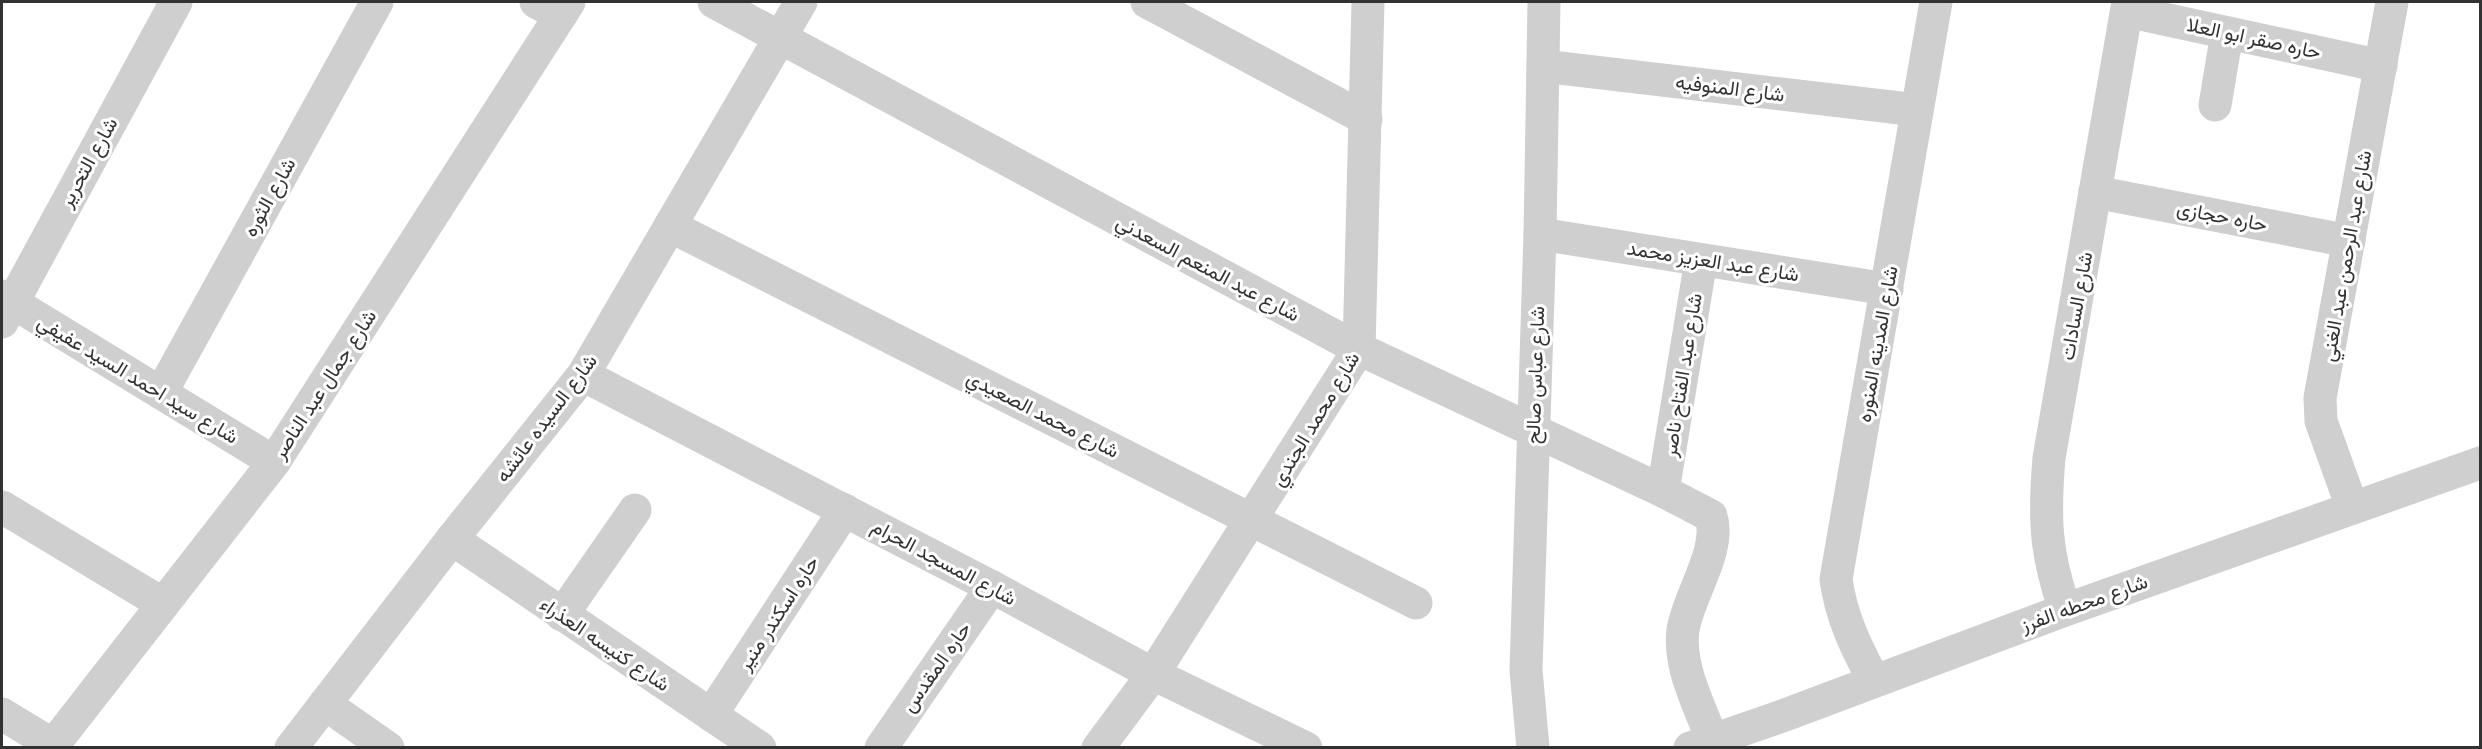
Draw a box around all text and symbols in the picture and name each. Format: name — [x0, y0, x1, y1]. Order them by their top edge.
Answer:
street label: حاره صقر ابو العلا — [2185, 12, 2323, 65]
street label: شارع المنوفيه — [1674, 69, 1786, 109]
street label: شارع التحرير — [53, 113, 124, 213]
street label: شارع عبد الرحمن عبد الغني — [2316, 149, 2381, 364]
street label: شارع الثوره — [238, 153, 302, 242]
street label: حاره حجازى — [2175, 195, 2269, 237]
street label: شارع عبد المنعم السعدني — [1110, 209, 1304, 331]
street label: شارع عبد العزيز محمد — [1625, 236, 1801, 288]
street label: شارع السادات — [2055, 250, 2099, 362]
street label: شارع المدينه المنوره — [1851, 264, 1905, 424]
street label: شارع عبد الفتاح ناصر — [1657, 291, 1709, 460]
street label: شارع جمال عبد الناصر — [266, 305, 383, 465]
street label: شارع عباس صالح — [1521, 306, 1551, 445]
street label: شارع سيد احمد السيد عفيفي — [31, 309, 243, 453]
street label: شارع محمد الجندي — [1265, 348, 1369, 493]
street label: شارع السيده عائشه — [490, 349, 604, 488]
street label: شارع محمد الصعيدي — [960, 365, 1123, 467]
street label: شارع المسجد الحرام — [867, 514, 1020, 612]
street label: حاره اسكندر منير — [732, 551, 825, 676]
street label: شارع محطه الفرز — [2016, 569, 2151, 639]
street label: شارع كنيسه العذراء — [534, 592, 674, 698]
street label: حاره المقدس — [896, 617, 977, 717]

